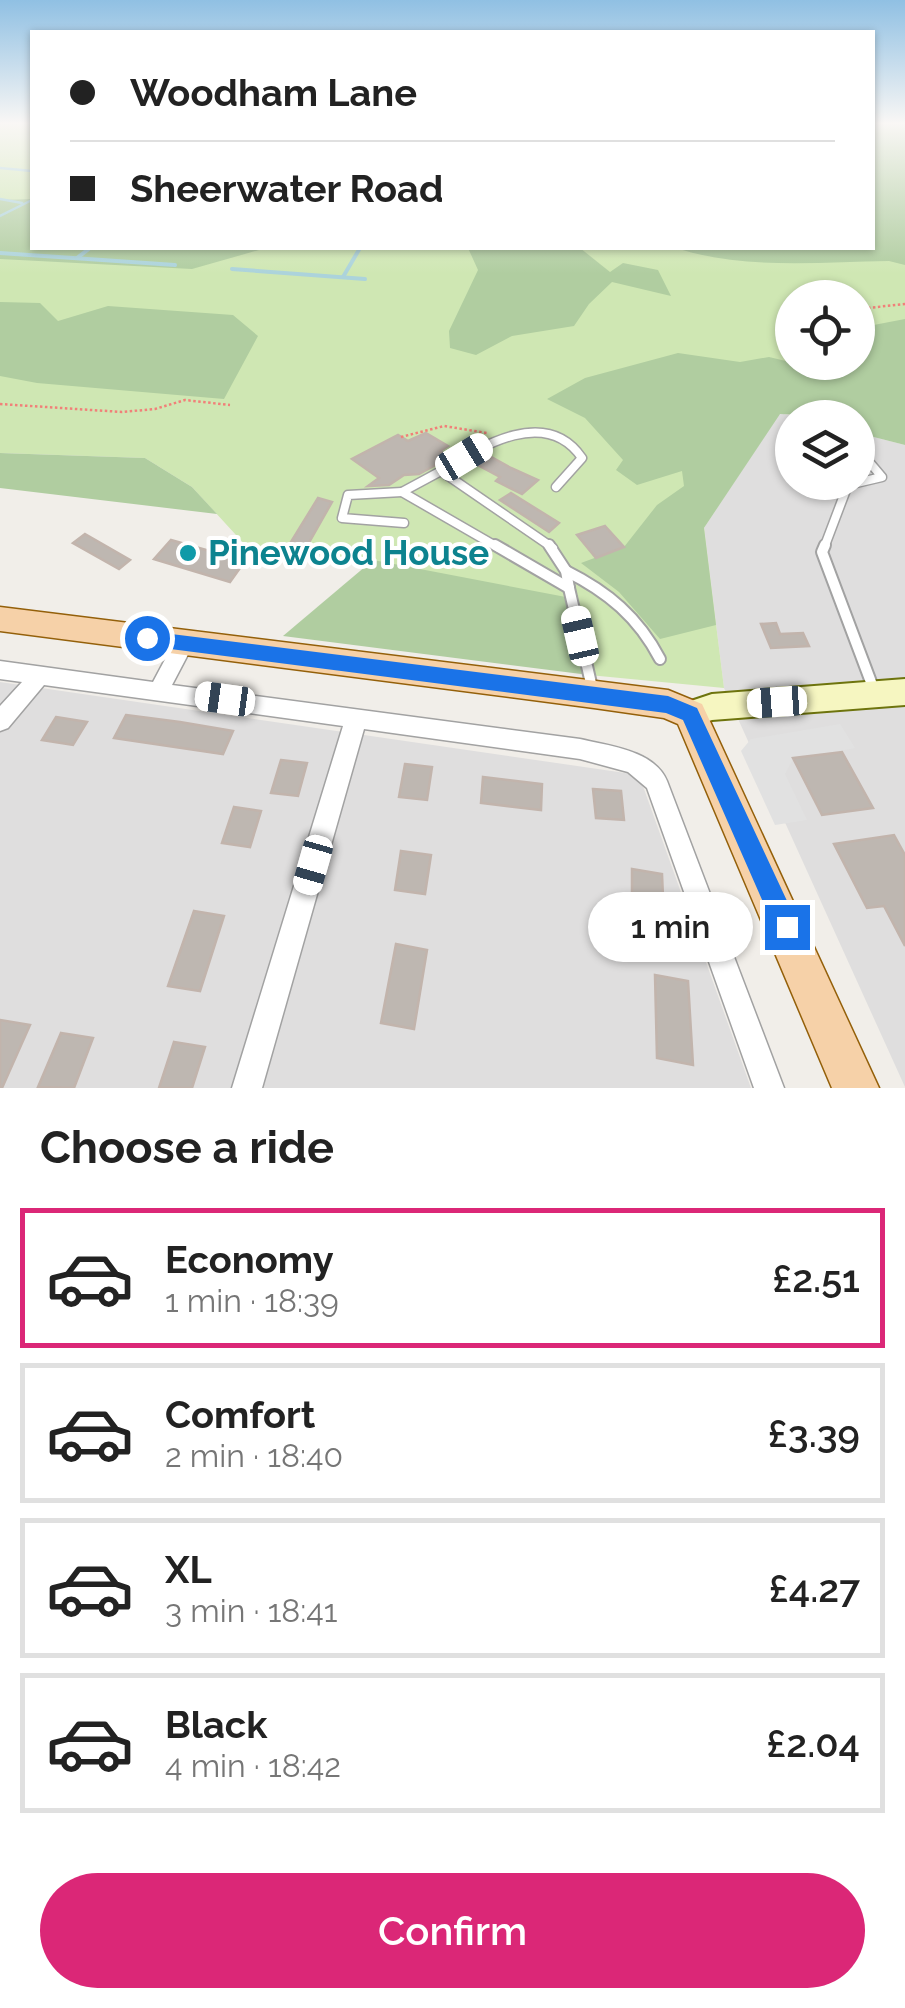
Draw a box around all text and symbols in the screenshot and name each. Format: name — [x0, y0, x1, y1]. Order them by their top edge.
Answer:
text: Woodham Lane — [130, 70, 417, 115]
text: Sheerwater Road — [130, 166, 443, 211]
map controls — [775, 280, 875, 500]
button: locate — [775, 280, 875, 380]
button: layers — [775, 400, 875, 500]
car — [431, 429, 497, 485]
place label: Pinewood House — [208, 532, 489, 573]
marker: Pinewood House — [177, 542, 199, 564]
car — [559, 603, 601, 669]
route start — [125, 616, 170, 661]
car — [193, 680, 257, 718]
car — [746, 685, 808, 719]
car — [290, 832, 336, 898]
callout: 1 min — [587, 892, 752, 962]
route end — [765, 905, 810, 950]
text: 1 min — [631, 908, 710, 945]
text: Choose a ride — [40, 1121, 334, 1174]
icon: car — [45, 1233, 135, 1323]
text: Economy — [165, 1237, 334, 1282]
text: £2.51 — [772, 1256, 860, 1301]
text: 1 min · 18:39 — [165, 1282, 339, 1319]
icon: car — [45, 1388, 135, 1478]
text: Comfort — [165, 1392, 315, 1437]
text: £3.39 — [768, 1411, 860, 1456]
text: 2 min · 18:40 — [165, 1437, 343, 1474]
icon: car — [45, 1543, 135, 1633]
text: XL — [165, 1547, 212, 1592]
text: £4.27 — [769, 1566, 860, 1611]
text: 3 min · 18:41 — [165, 1592, 338, 1629]
icon: car — [45, 1698, 135, 1788]
text: Black — [165, 1702, 267, 1747]
text: £2.04 — [766, 1721, 860, 1766]
text: 4 min · 18:42 — [165, 1747, 341, 1784]
button: Confirm — [40, 1873, 865, 1988]

